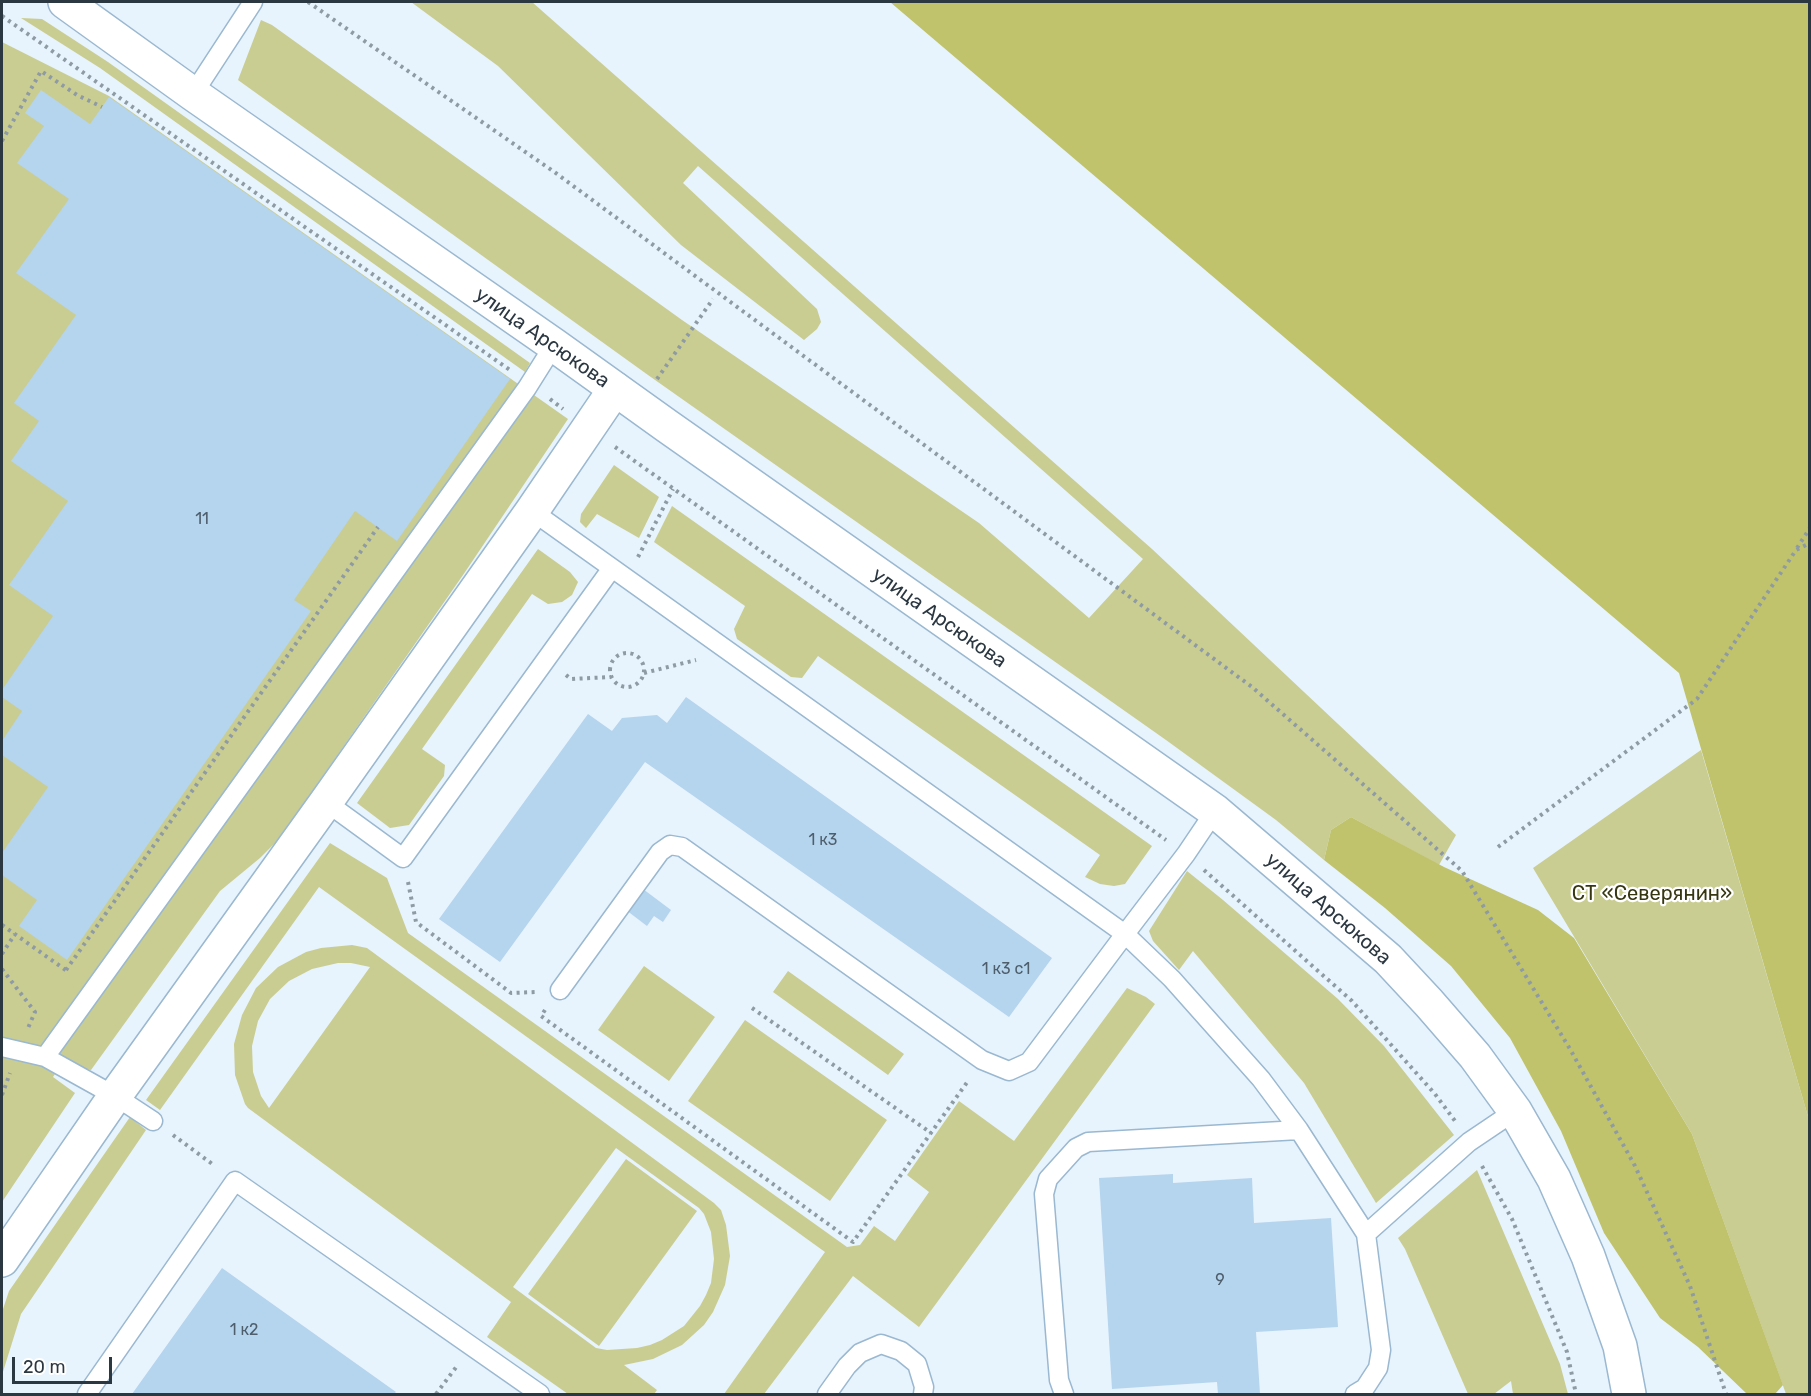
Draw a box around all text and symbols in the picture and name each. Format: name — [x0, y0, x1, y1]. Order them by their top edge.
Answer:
street label: улица Арсюкова — [470, 283, 614, 393]
house number: 11 — [195, 509, 209, 529]
street label: улица Арсюкова — [867, 563, 1011, 673]
house number: 1 к3 — [809, 830, 837, 850]
street label: улица Арсюкова — [1260, 848, 1396, 970]
park label: СТ «Северянин» — [1572, 882, 1732, 906]
house number: 1 к3 с1 — [982, 959, 1030, 979]
house number: 9 — [1215, 1270, 1225, 1290]
house number: 1 к2 — [230, 1320, 258, 1340]
scale bar — [15, 1345, 116, 1383]
text: 20 m — [23, 1356, 65, 1378]

